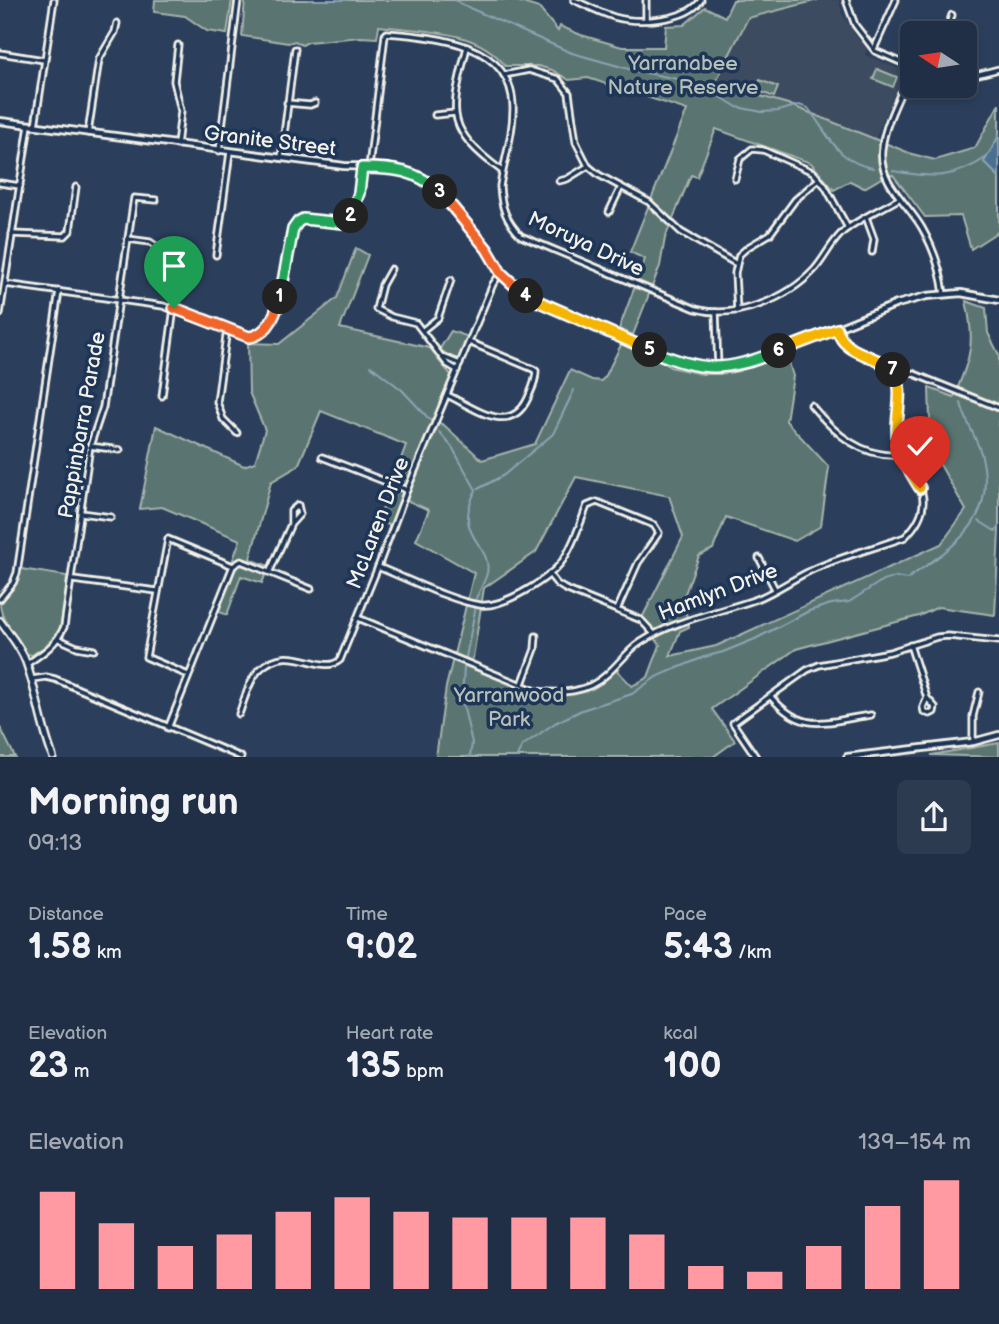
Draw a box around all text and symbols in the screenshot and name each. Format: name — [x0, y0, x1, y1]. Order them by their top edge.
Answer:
north arrow — [900, 21, 976, 98]
map controls — [900, 21, 977, 98]
park label: Yarranabee Nature Reserve — [607, 51, 759, 100]
street label: Granite Street — [203, 121, 338, 162]
pin: 3 — [422, 174, 458, 210]
text: 3 — [434, 180, 445, 203]
pin: 2 — [334, 198, 368, 234]
text: 2 — [345, 204, 356, 227]
street label: Moruya Drive — [524, 206, 648, 282]
pin — [144, 236, 204, 308]
icon: arrive — [155, 247, 193, 285]
pin: 4 — [508, 278, 544, 314]
pin: 1 — [262, 280, 298, 314]
text: 4 — [520, 284, 531, 307]
text: 1 — [276, 285, 284, 308]
street label: Pappinbarra Parade — [53, 330, 111, 520]
pin: 5 — [632, 332, 668, 368]
pin: 6 — [762, 334, 796, 368]
text: 5 — [644, 338, 655, 361]
text: 6 — [773, 339, 784, 362]
pin: 7 — [876, 352, 910, 388]
text: 7 — [887, 358, 898, 381]
pin — [890, 416, 950, 488]
icon: check — [901, 427, 939, 465]
street label: McLaren Drive — [341, 454, 415, 592]
street label: Hamlyn Drive — [655, 558, 781, 626]
park label: Yarranwood Park — [453, 683, 564, 732]
text: Morning run — [28, 780, 239, 825]
button: share — [897, 780, 971, 854]
text: 09:13 — [28, 829, 83, 857]
text: Distance — [28, 903, 104, 926]
text: Time — [346, 903, 388, 926]
text: Pace — [663, 903, 707, 926]
text: 1.58 — [28, 926, 92, 969]
text: 9:02 — [346, 926, 417, 969]
text: 5:43 — [663, 926, 733, 969]
text: km — [92, 941, 122, 964]
text: /km — [733, 941, 772, 964]
text: Elevation — [28, 1022, 107, 1045]
text: Heart rate — [346, 1022, 433, 1045]
text: kcal — [663, 1022, 697, 1045]
text: 23 — [28, 1045, 69, 1088]
text: 135 — [346, 1045, 401, 1088]
text: 100 — [663, 1045, 722, 1088]
text: m — [69, 1060, 89, 1083]
text: bpm — [401, 1060, 444, 1083]
text: Elevation — [28, 1128, 124, 1156]
text: 139–154 m — [858, 1128, 971, 1156]

